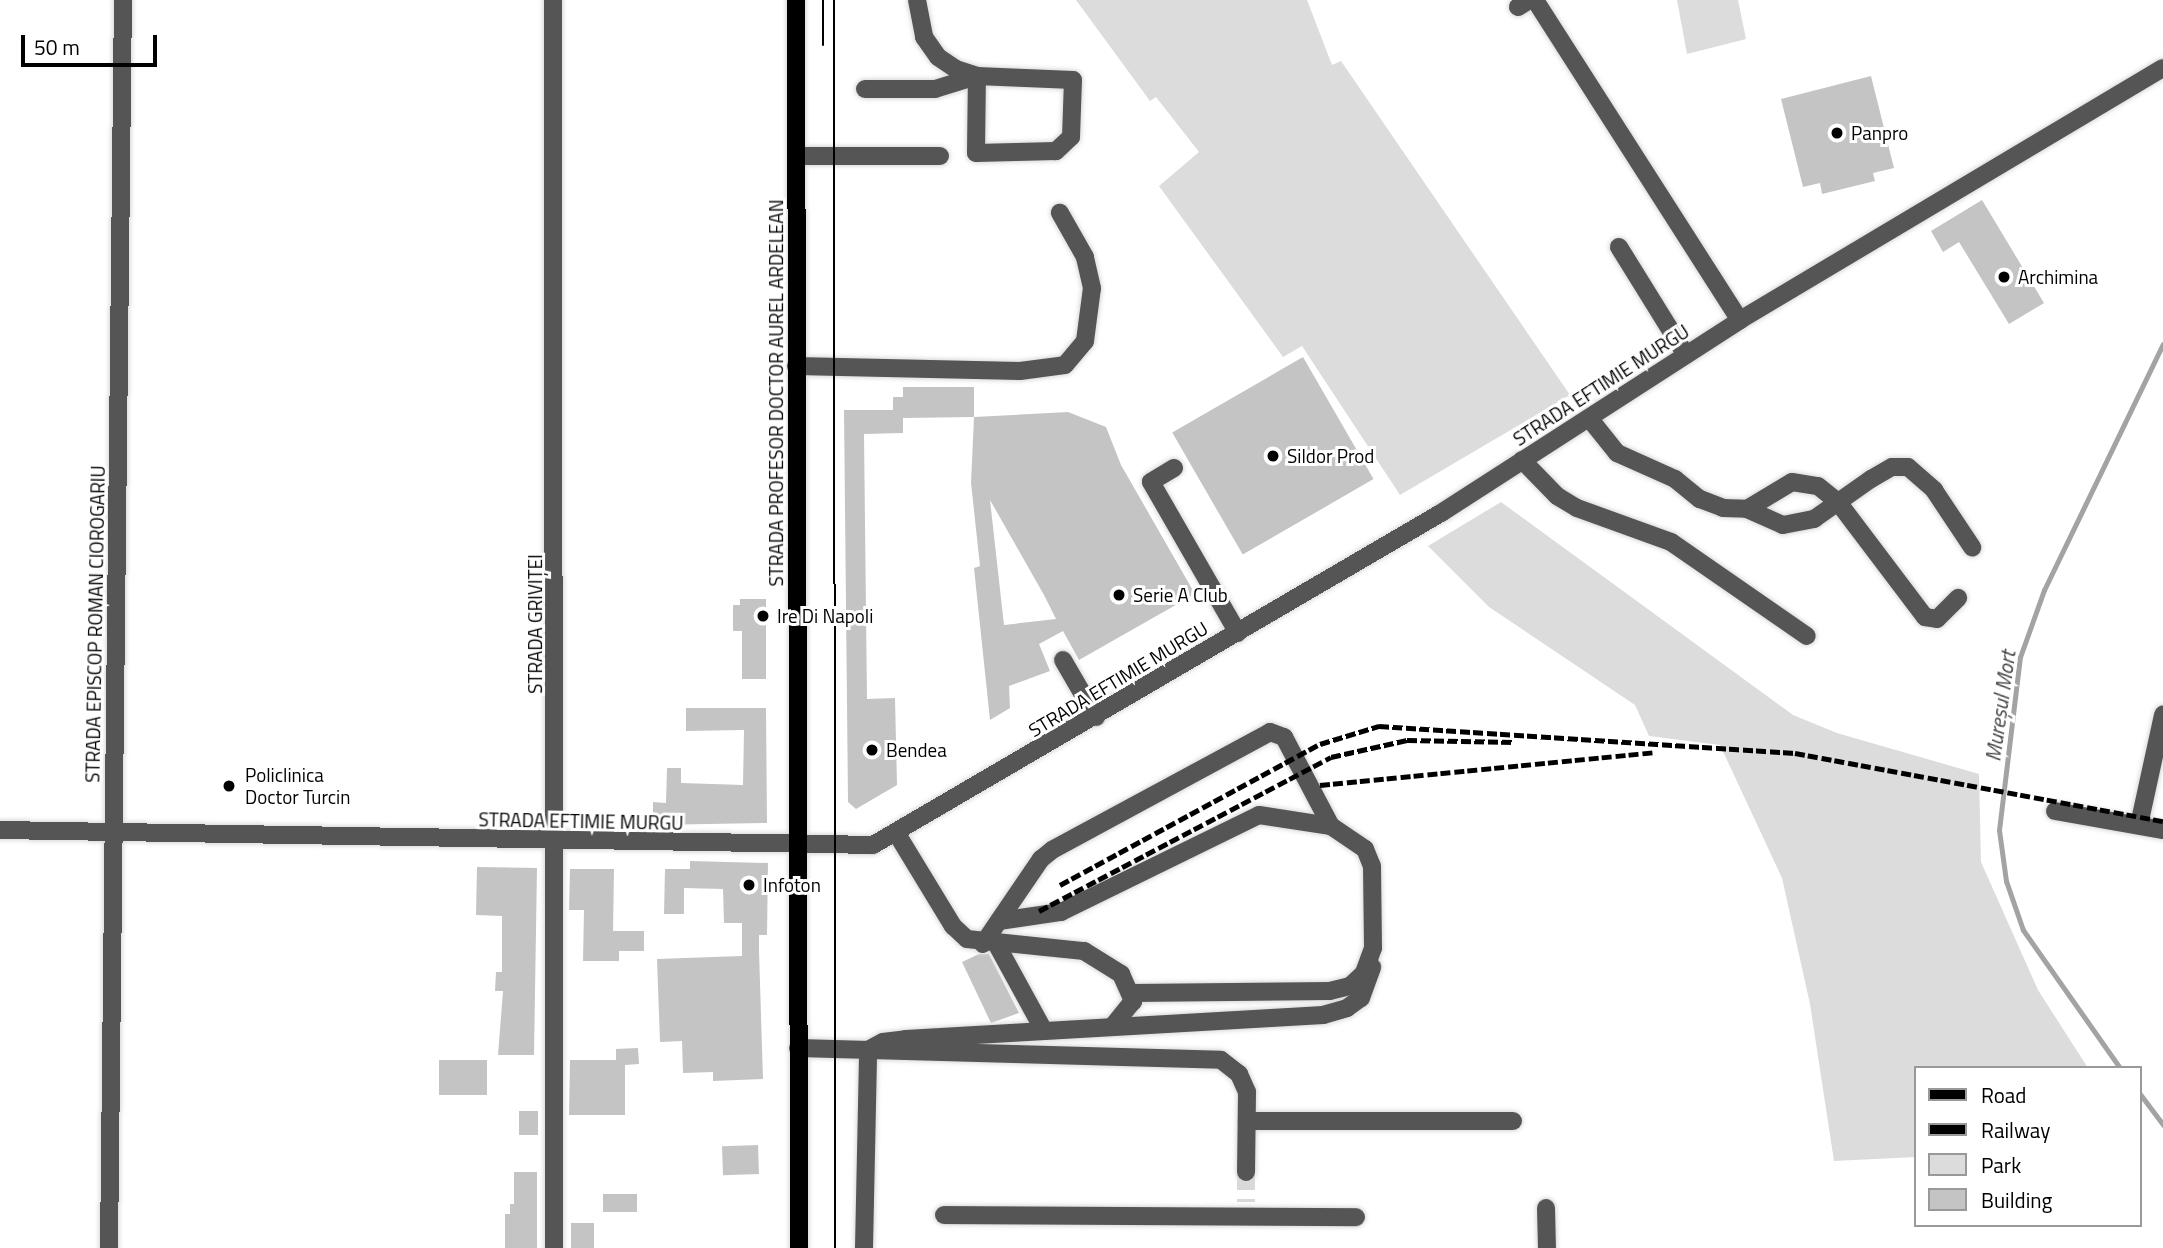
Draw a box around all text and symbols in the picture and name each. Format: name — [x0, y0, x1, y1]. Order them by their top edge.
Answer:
scale bar — [24, 21, 161, 65]
text: 50 m — [34, 31, 80, 63]
place label: Panpro — [1851, 122, 1908, 144]
marker: Panpro — [1829, 125, 1845, 141]
street label: STRADA PROFESOR DOCTOR AUREL ARDELEAN — [765, 199, 787, 587]
place label: Archimina — [2018, 266, 2098, 288]
marker: Archimina — [1996, 269, 2012, 285]
street label: STRADA EFTIMIE MURGU — [1509, 320, 1693, 450]
place label: Sildor Prod — [1287, 445, 1374, 467]
marker: Sildor Prod — [1265, 448, 1281, 464]
street label: STRADA EPISCOP ROMAN CIOROGARIU — [81, 465, 109, 783]
street label: STRADA GRIVIȚEI — [524, 554, 546, 694]
place label: Serie A Club — [1133, 584, 1228, 606]
marker: Serie A Club — [1111, 587, 1127, 603]
place label: Ire Di Napoli — [777, 605, 873, 627]
marker: Ire Di Napoli — [755, 608, 771, 624]
street label: STRADA EFTIMIE MURGU — [1024, 616, 1212, 742]
water label: Mureșul Mort — [1980, 649, 2020, 763]
place label: Bendea — [886, 739, 947, 761]
marker: Bendea — [864, 742, 880, 758]
place label: Policlinica Doctor Turcin — [245, 764, 350, 808]
marker: Policlinica Doctor Turcin — [219, 776, 239, 796]
street label: STRADA EFTIMIE MURGU — [478, 808, 684, 834]
place label: Infoton — [763, 874, 821, 896]
marker: Infoton — [741, 877, 757, 893]
legend — [1914, 1066, 2142, 1227]
text: Road — [1981, 1079, 2026, 1111]
text: Railway — [1981, 1114, 2050, 1146]
text: Park — [1981, 1149, 2021, 1181]
text: Building — [1981, 1184, 2052, 1216]

